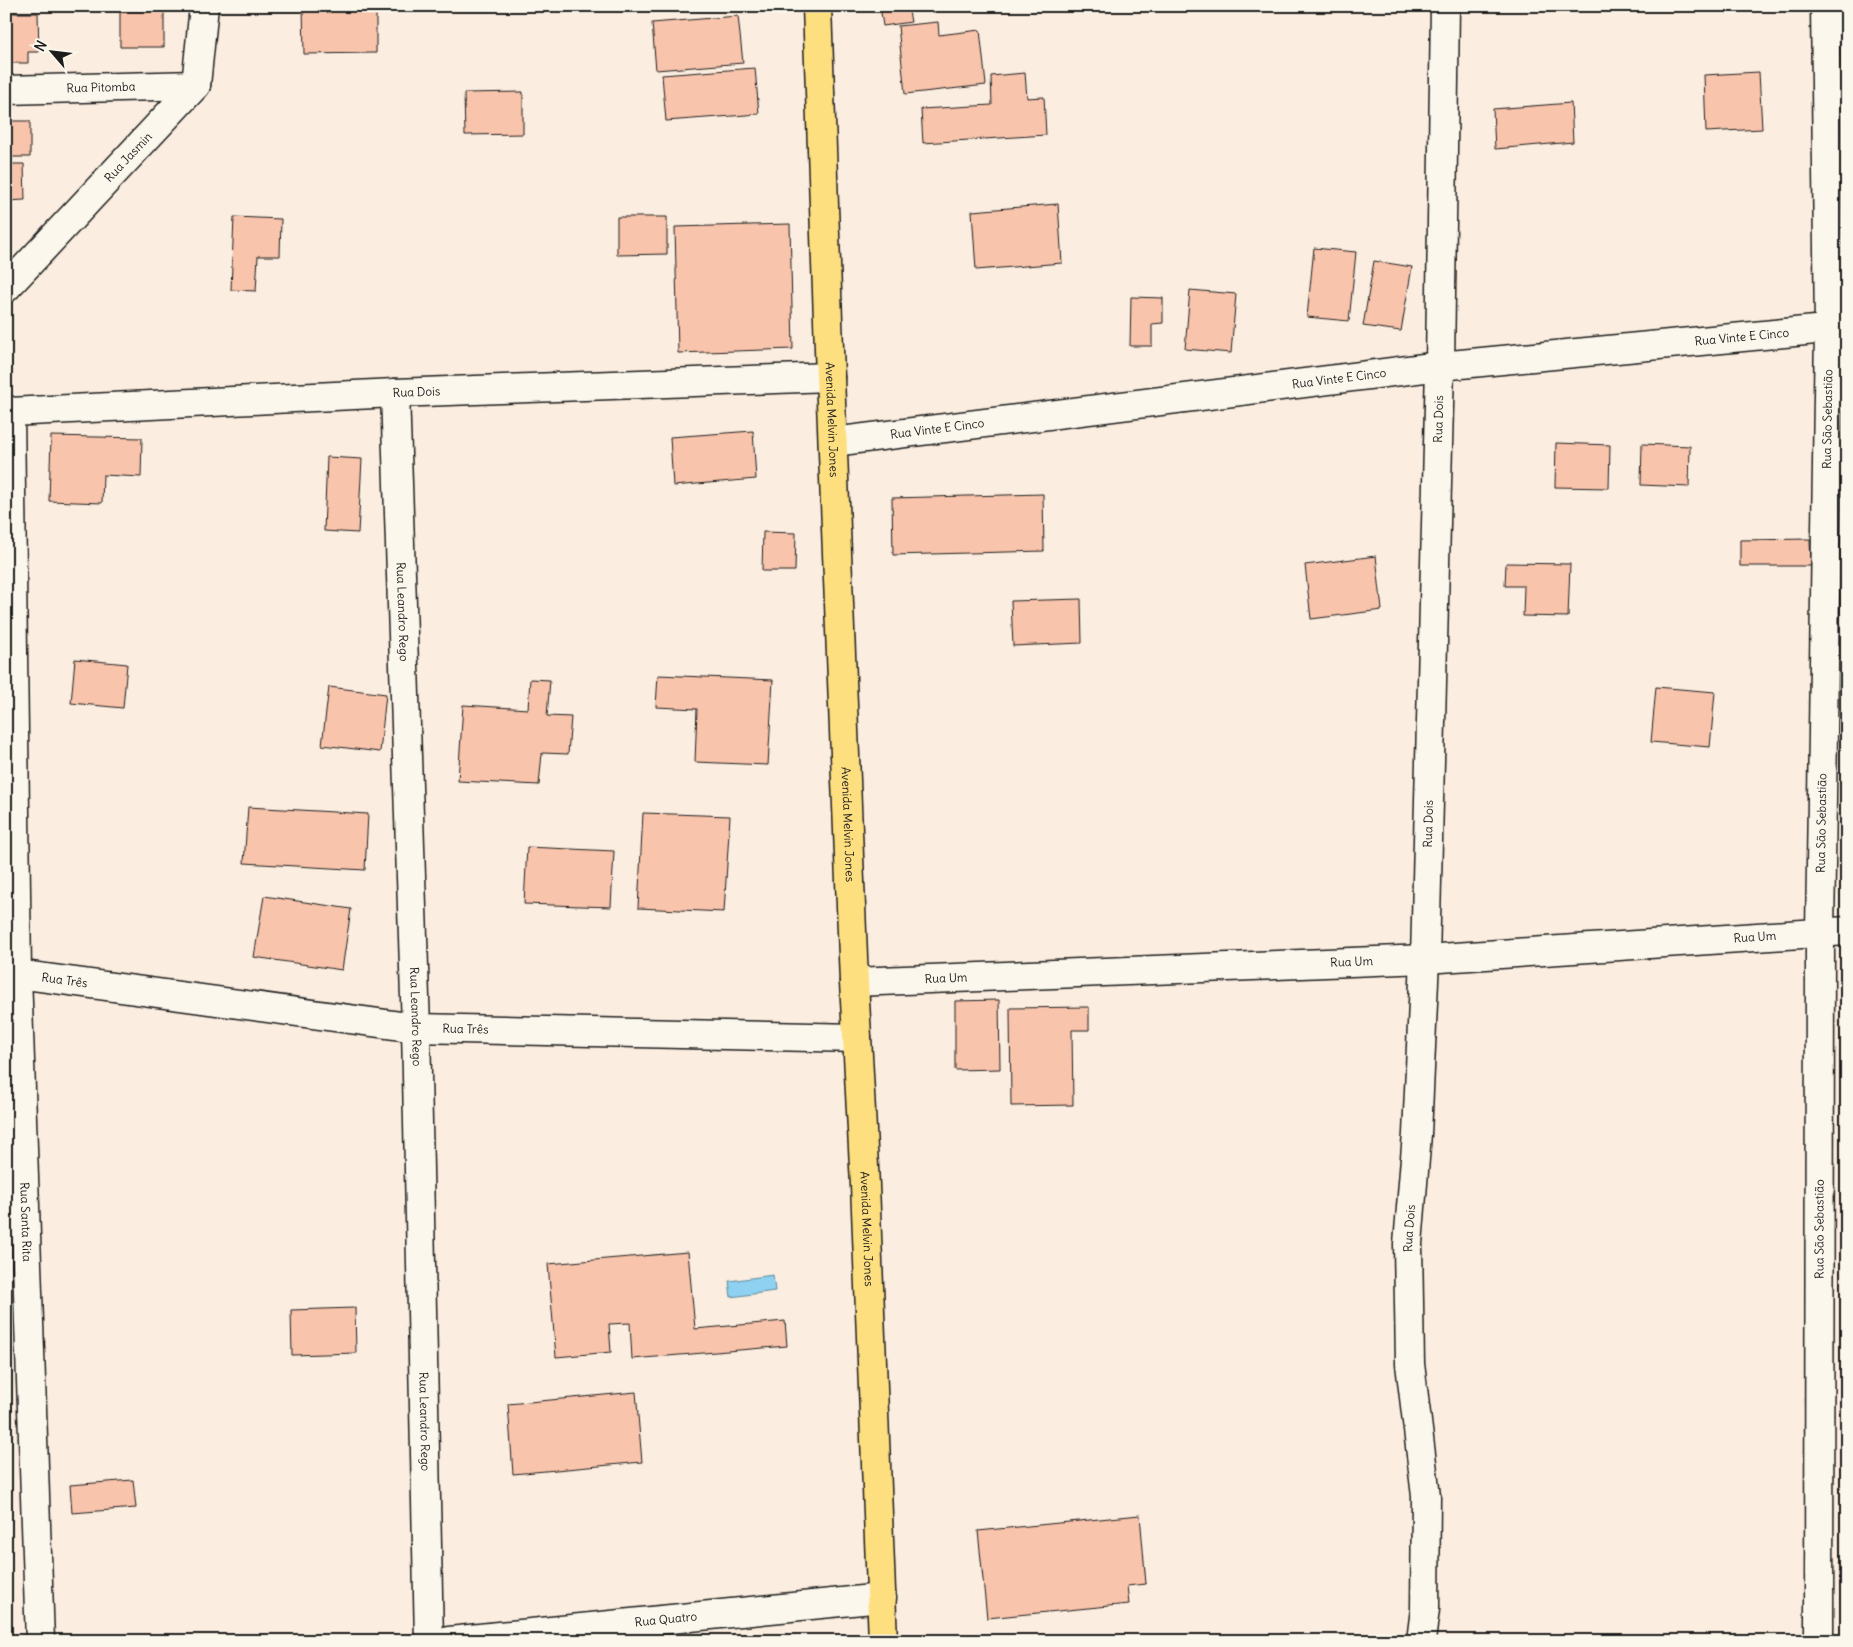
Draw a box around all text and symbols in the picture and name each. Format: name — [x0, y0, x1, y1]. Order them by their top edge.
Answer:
north arrow — [28, 28, 78, 78]
text: N — [30, 37, 51, 54]
street label: Rua Pitomba — [66, 79, 136, 95]
street label: Rua Jasmin — [101, 129, 155, 185]
street label: Rua Vinte E Cinco — [1694, 325, 1790, 349]
street label: Avenida Melvin Jones — [822, 362, 842, 478]
street label: Rua Vinte E Cinco — [1291, 365, 1387, 391]
street label: Rua São Sebastião — [1819, 369, 1835, 469]
street label: Rua Dois — [392, 383, 441, 400]
street label: Rua Dois — [1430, 395, 1446, 443]
street label: Rua Vinte E Cinco — [889, 415, 985, 442]
street label: Rua Leandro Rego — [394, 562, 412, 662]
street label: Avenida Melvin Jones — [838, 767, 858, 882]
street label: Rua São Sebastião — [1813, 773, 1829, 873]
street label: Rua Dois — [1420, 800, 1436, 848]
street label: Rua Um — [1733, 928, 1777, 946]
street label: Rua Um — [1330, 953, 1374, 970]
street label: Rua Leandro Rego — [407, 967, 425, 1067]
street label: Rua Três — [41, 969, 89, 990]
street label: Rua Um — [924, 969, 968, 986]
street label: Rua Três — [442, 1021, 489, 1037]
street label: Avenida Melvin Jones — [857, 1171, 877, 1287]
street label: Rua São Sebastião — [1812, 1179, 1827, 1279]
street label: Rua Santa Rita — [17, 1182, 35, 1262]
street label: Rua Dois — [1400, 1204, 1418, 1252]
street label: Rua Leandro Rego — [416, 1372, 433, 1472]
street label: Rua Quatro — [634, 1608, 698, 1630]

